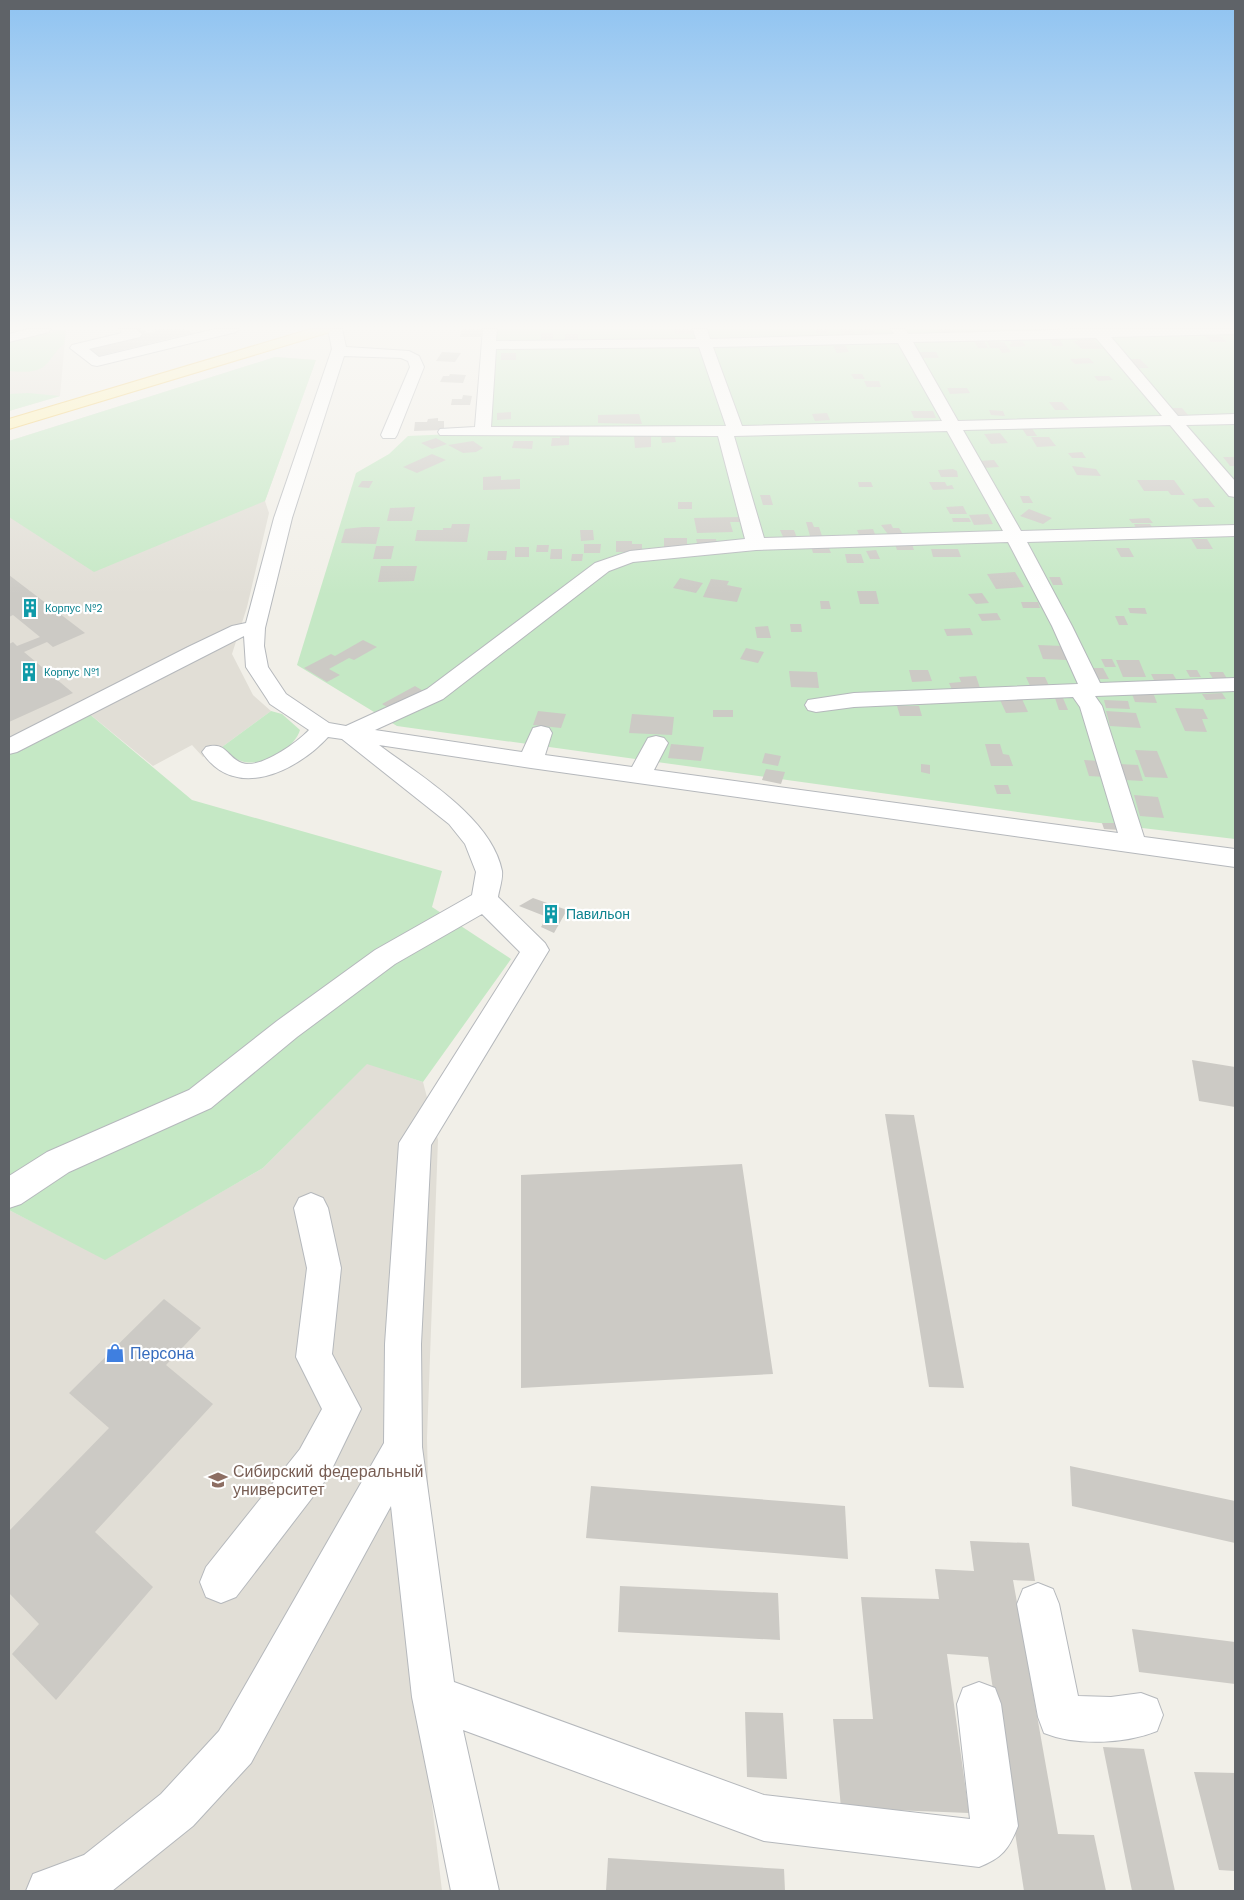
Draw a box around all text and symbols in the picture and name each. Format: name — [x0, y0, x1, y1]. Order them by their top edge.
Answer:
building icon: Корпус №2 — [19, 597, 41, 619]
place label: Корпус №2 — [45, 602, 103, 615]
building icon: Корпус №1 — [18, 661, 40, 683]
place label: Корпус №1 — [44, 666, 100, 679]
building icon: Павильон — [540, 903, 562, 925]
place label: Павильон — [566, 906, 630, 922]
shop icon: Персона — [104, 1342, 126, 1364]
place label: Персона — [130, 1344, 194, 1363]
place label: Сибирский федеральный университет — [233, 1462, 424, 1499]
school or university icon: Сибирский федеральный университет — [207, 1469, 229, 1491]

